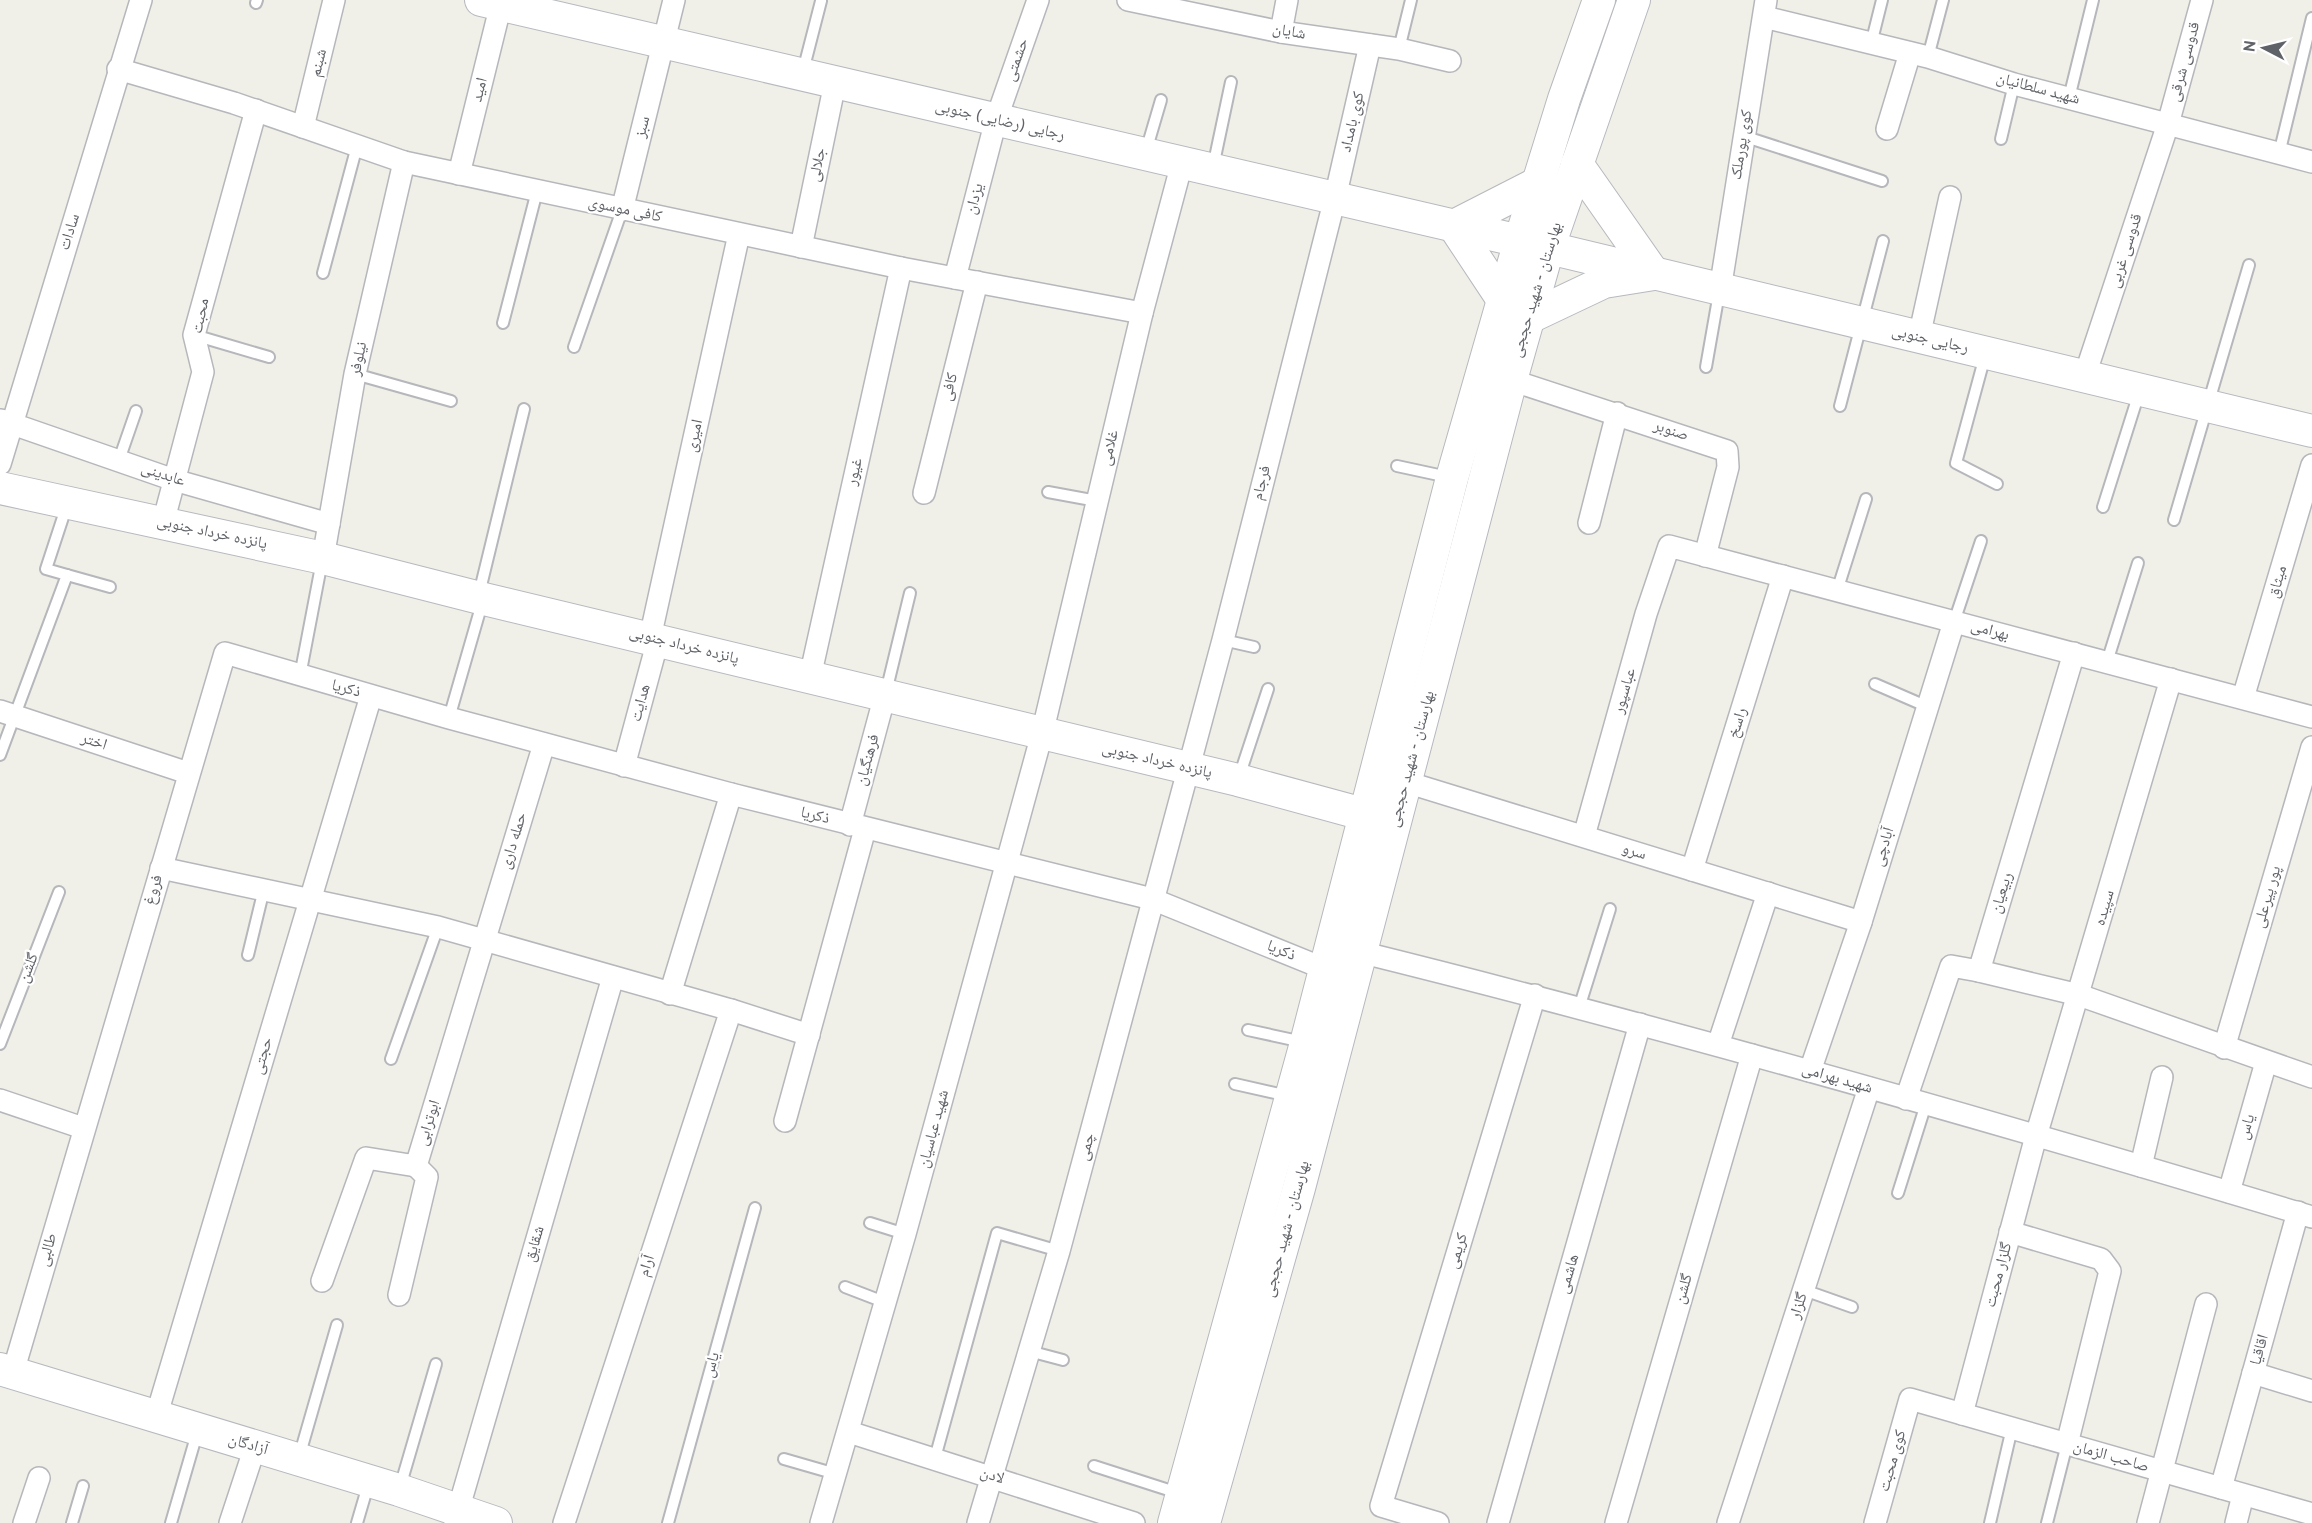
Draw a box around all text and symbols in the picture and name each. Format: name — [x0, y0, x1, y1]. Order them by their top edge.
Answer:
north arrow — [2234, 18, 2294, 78]
street label: شایان — [1271, 19, 1307, 45]
street label: قدوسی شرقی — [2165, 20, 2205, 104]
street label: حشمتی — [1000, 36, 1034, 84]
text: N — [2240, 39, 2262, 53]
street label: شبنم — [306, 47, 332, 79]
street label: شهید سلطانیان — [1994, 68, 2082, 110]
street label: امید — [467, 76, 493, 104]
street label: کوی بامداد — [1336, 89, 1370, 154]
street label: رجایی (رضایی) جنوبی — [933, 96, 1067, 146]
street label: کوی پورملک — [1727, 108, 1757, 181]
street label: سبز — [630, 114, 655, 141]
street label: جلالی — [805, 146, 831, 184]
street label: یزدان — [961, 181, 989, 217]
street label: کافی موسوی — [586, 192, 664, 228]
street label: سادات — [55, 211, 85, 253]
street label: قدوسی غربی — [2105, 211, 2147, 291]
street label: بهارستان - شهید حججی — [1507, 220, 1567, 360]
street label: محبت — [188, 296, 214, 336]
street label: رجایی جنوبی — [1890, 321, 1970, 359]
street label: نیلوفر — [345, 340, 372, 379]
street label: کافی — [937, 370, 963, 403]
street label: صنوبر — [1650, 416, 1691, 446]
street label: امیری — [682, 418, 708, 454]
street label: غلامی — [1096, 428, 1124, 468]
street label: غیور — [842, 456, 868, 489]
street label: عابدینی — [138, 458, 188, 492]
street label: فرجام — [1248, 463, 1276, 503]
street label: پانزده خرداد جنوبی — [155, 512, 269, 555]
street label: میثاق — [2264, 563, 2292, 601]
street label: بهرامی — [1969, 616, 2011, 646]
street label: پانزده خرداد جنوبی — [627, 623, 741, 669]
street label: عباسپور — [1609, 666, 1641, 717]
street label: ذکریا — [329, 676, 363, 702]
street label: هدایت — [626, 682, 656, 724]
street label: بهارستان - شهید حججی — [1384, 689, 1440, 829]
street label: راسخ — [1724, 705, 1752, 741]
street label: اختر — [77, 728, 110, 756]
street label: فرهنگیان — [852, 732, 884, 788]
street label: پانزده خرداد جنوبی — [1100, 739, 1214, 783]
street label: ذکریا — [798, 803, 832, 829]
street label: حمله داری — [496, 810, 532, 872]
street label: آبادچی — [1869, 824, 1900, 869]
street label: سرو — [1619, 839, 1649, 865]
street label: پور پیرعلی — [2250, 863, 2286, 930]
street label: ربیعیان — [1986, 870, 2018, 916]
street label: فروغ — [140, 873, 168, 907]
street label: سپیده — [2090, 888, 2120, 928]
street label: ذکریا — [1264, 936, 1298, 966]
street label: گلشن — [14, 950, 44, 986]
street label: حجتی — [248, 1035, 278, 1077]
street label: شهید بهرامی — [1799, 1059, 1875, 1099]
street label: شهید عباسیان — [914, 1088, 954, 1170]
street label: ابوترابی — [413, 1098, 445, 1148]
street label: یاس — [2234, 1112, 2260, 1142]
street label: چمی — [1074, 1131, 1100, 1163]
street label: بهارستان - شهید حججی — [1259, 1159, 1315, 1299]
street label: شقایق — [520, 1224, 550, 1264]
street label: کریمی — [1443, 1230, 1473, 1271]
street label: طالبی — [34, 1231, 62, 1269]
street label: گلزار محبت — [1981, 1240, 2017, 1310]
street label: آرام — [634, 1252, 660, 1279]
street label: هاشمی — [1554, 1252, 1584, 1296]
street label: گلشن — [1670, 1271, 1698, 1306]
street label: گلزار — [1785, 1290, 1813, 1323]
street label: اقاقیا — [2246, 1332, 2274, 1368]
street label: یاس — [699, 1350, 725, 1380]
street label: کوی محبت — [1875, 1427, 1911, 1494]
street label: آزادگان — [226, 1430, 271, 1460]
street label: صاحب الزمان — [2071, 1437, 2151, 1477]
street label: لادن — [977, 1463, 1007, 1489]

